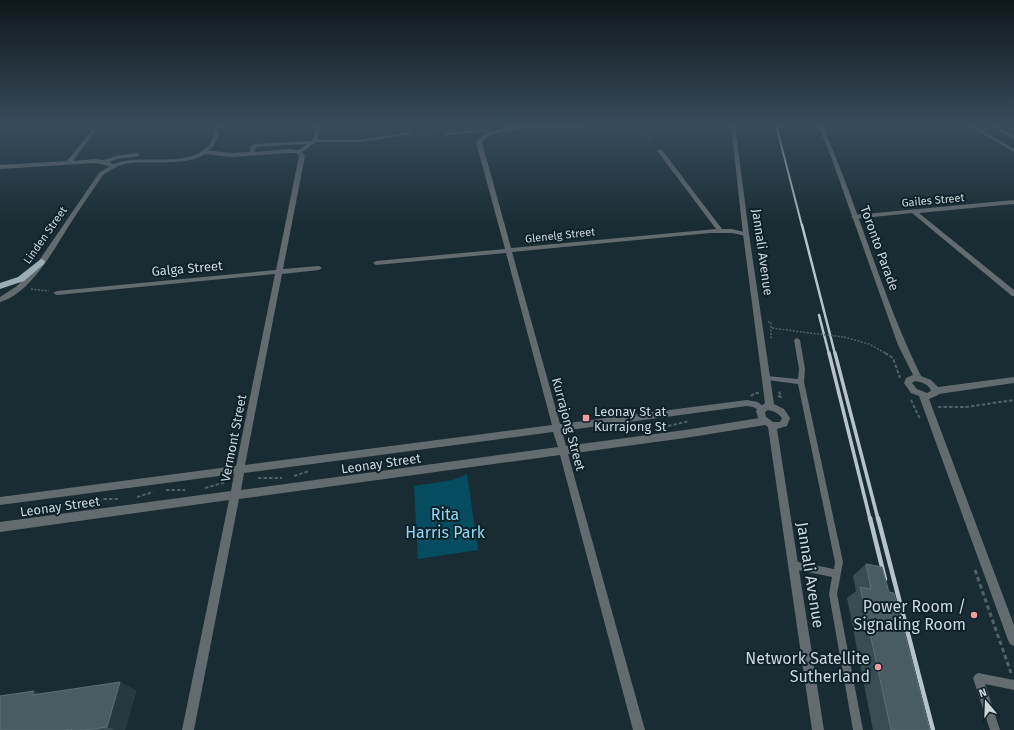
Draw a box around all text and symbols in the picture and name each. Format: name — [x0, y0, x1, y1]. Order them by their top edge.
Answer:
street label: Gailes Street — [901, 191, 965, 210]
street label: Linden Street — [21, 204, 70, 266]
street label: Toronto Parade — [857, 204, 902, 293]
street label: Jannali Avenue — [749, 208, 776, 296]
street label: Glenelg Street — [524, 225, 596, 246]
street label: Galga Street — [151, 258, 223, 279]
street label: Kurrajong Street — [549, 376, 588, 473]
street label: Vermont Street — [218, 393, 249, 483]
place label: Leonay St at Kurrajong St — [594, 404, 667, 434]
marker: Leonay St at Kurrajong St — [581, 413, 591, 423]
street label: Leonay Street — [340, 450, 422, 477]
street label: Leonay Street — [19, 493, 101, 520]
park label: Rita Harris Park — [405, 505, 486, 542]
street label: Jannali Avenue — [793, 521, 828, 630]
place label: Power Room / Signaling Room — [854, 597, 966, 634]
marker: Power Room / Signaling Room — [969, 610, 979, 620]
place label: Network Satellite Sutherland — [745, 649, 870, 686]
marker: Network Satellite Sutherland — [873, 662, 883, 672]
north arrow — [966, 682, 1006, 722]
text: N — [977, 686, 988, 700]

